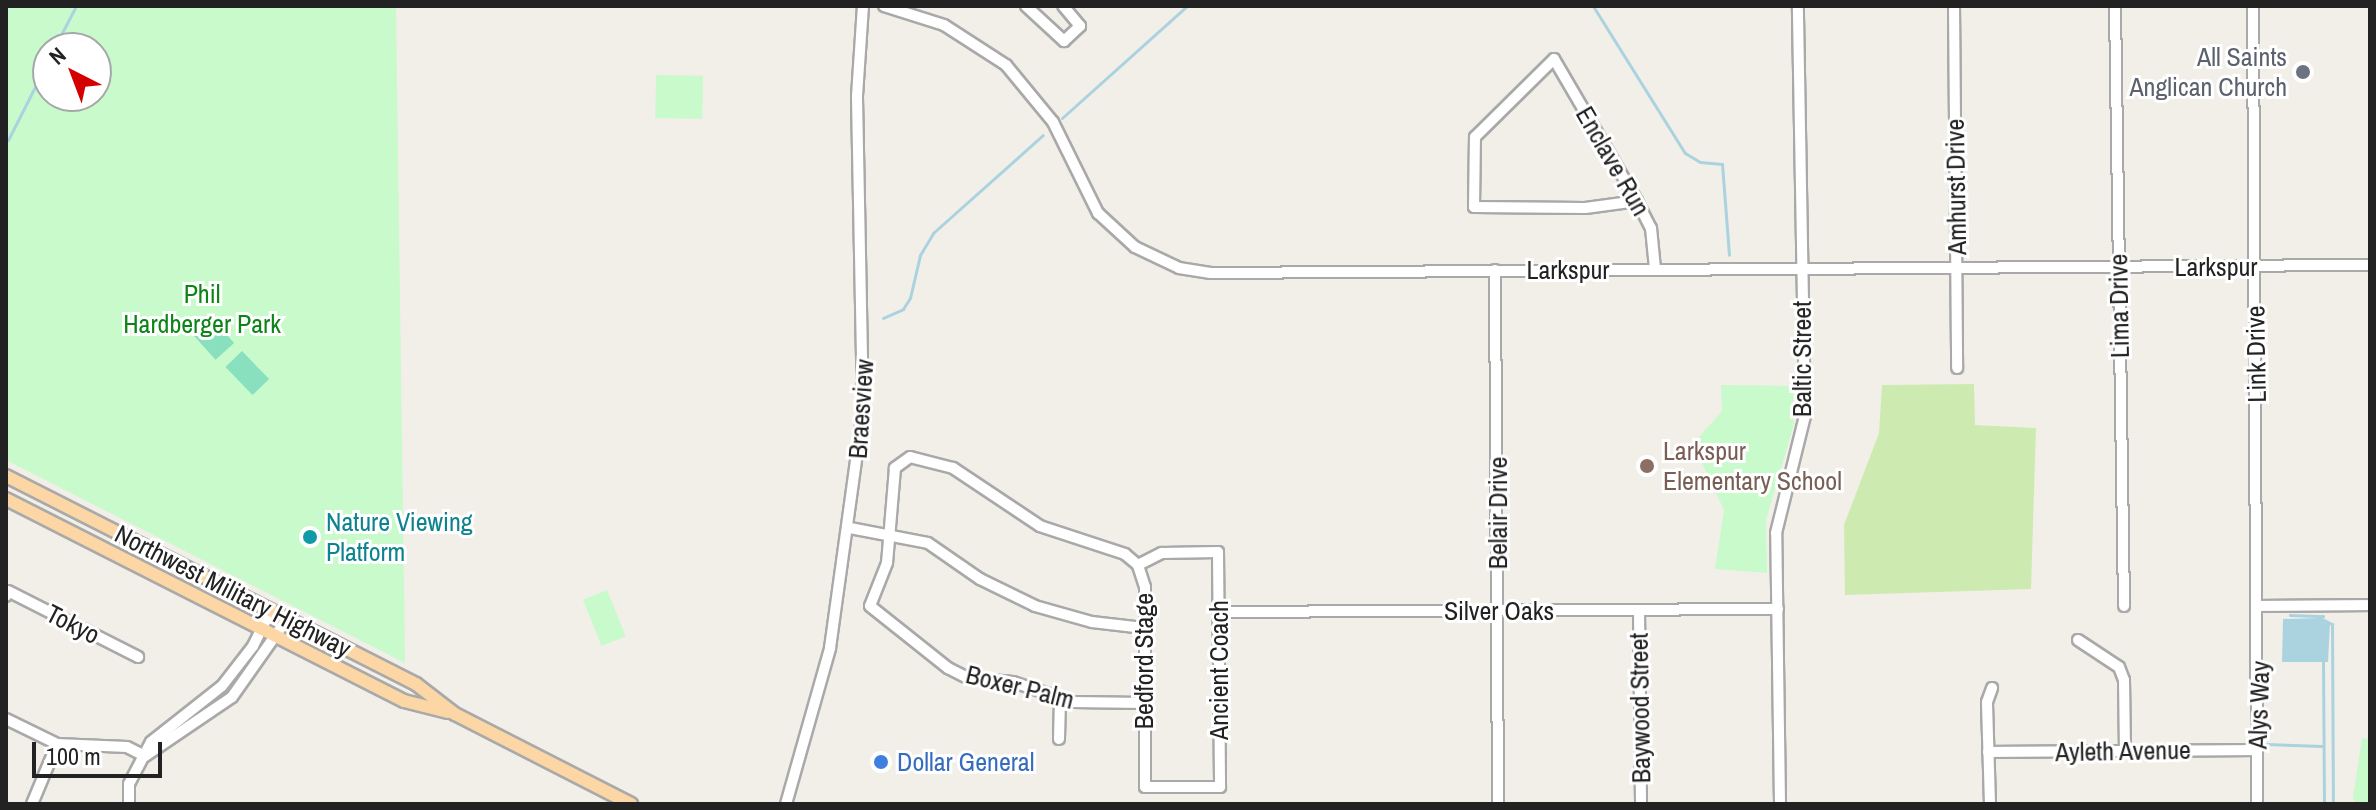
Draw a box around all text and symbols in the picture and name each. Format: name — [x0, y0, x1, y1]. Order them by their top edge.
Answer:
north arrow — [32, 32, 112, 112]
text: N — [42, 40, 72, 71]
place label: All Saints Anglican Church — [2129, 41, 2287, 102]
marker: All Saints Anglican Church — [2294, 63, 2312, 81]
street label: Enclave Run — [1569, 101, 1657, 221]
street label: Amhurst Drive — [1939, 119, 1973, 255]
street label: Larkspur — [2175, 251, 2257, 283]
street label: Larkspur — [1527, 254, 1609, 286]
street label: Lima Drive — [2102, 254, 2136, 358]
park label: Phil Hardberger Park — [123, 278, 281, 340]
street label: Baltic Street — [1786, 301, 1818, 417]
street label: Link Drive — [2240, 305, 2272, 403]
street label: Braesview — [842, 358, 880, 460]
place label: Larkspur Elementary School — [1663, 435, 1842, 496]
street label: Belair Drive — [1482, 457, 1514, 569]
marker: Larkspur Elementary School — [1638, 457, 1656, 475]
place label: Nature Viewing Platform — [326, 506, 473, 568]
street label: Northwest Military Highway — [110, 518, 356, 664]
marker: Nature Viewing Platform — [301, 528, 319, 546]
street label: Bedford Stage — [1128, 593, 1160, 729]
street label: Silver Oaks — [1444, 595, 1554, 627]
street label: Tokyo — [41, 597, 105, 651]
street label: Ancient Coach — [1203, 600, 1235, 740]
street label: Baywood Street — [1623, 632, 1657, 784]
street label: Boxer Palm — [963, 659, 1077, 715]
street label: Alys Way — [2242, 660, 2276, 750]
scale bar — [36, 726, 166, 776]
street label: Ayleth Avenue — [2054, 734, 2192, 768]
text: 100 m — [46, 740, 101, 772]
place label: Dollar General — [897, 746, 1034, 778]
marker: Dollar General — [872, 753, 890, 771]

